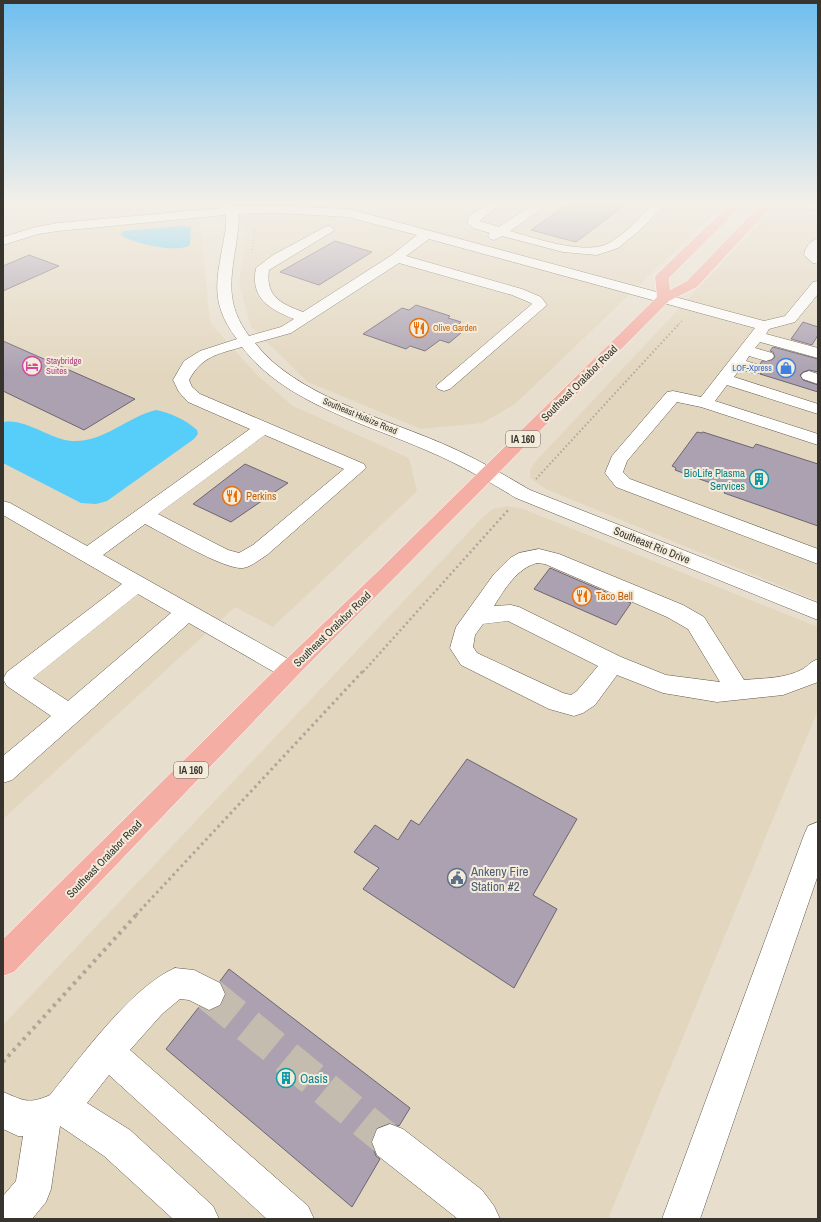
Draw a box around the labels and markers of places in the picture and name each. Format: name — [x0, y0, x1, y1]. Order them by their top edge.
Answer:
restaurant icon: Olive Garden — [408, 317, 430, 339]
place label: Olive Garden — [433, 322, 477, 334]
hotel icon: Staybridge Suites — [21, 355, 43, 377]
place label: Staybridge Suites — [46, 355, 82, 377]
shop icon: LOF-Xpress — [775, 357, 797, 379]
place label: LOF-Xpress — [732, 362, 772, 374]
place label: BioLife Plasma Services — [684, 466, 745, 493]
building icon: BioLife Plasma Services — [748, 468, 770, 490]
restaurant icon: Perkins — [221, 485, 243, 507]
place label: Perkins — [246, 489, 277, 503]
restaurant icon: Taco Bell — [571, 585, 593, 607]
place label: Taco Bell — [596, 589, 633, 603]
place label: Ankeny Fire Station #2 — [470, 863, 529, 895]
public building icon: Ankeny Fire Station #2 — [446, 867, 468, 889]
building icon: Oasis — [275, 1067, 297, 1089]
place label: Oasis — [300, 1070, 328, 1087]

